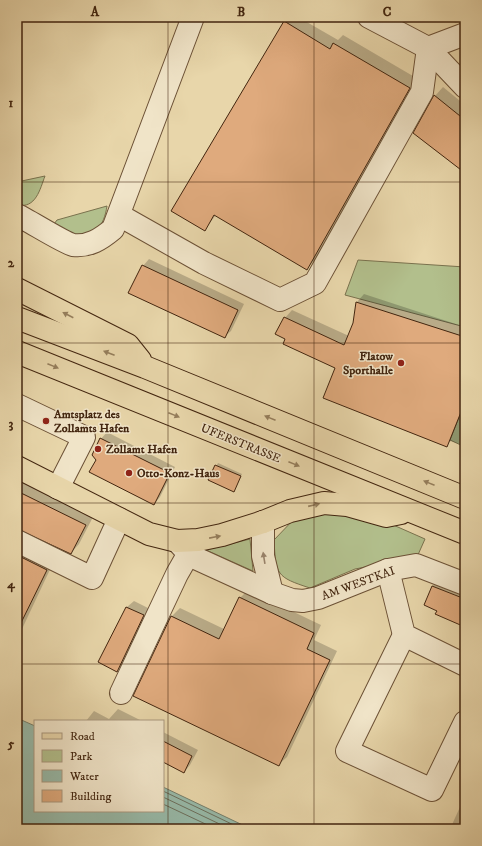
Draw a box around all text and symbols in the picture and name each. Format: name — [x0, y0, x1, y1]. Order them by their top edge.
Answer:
text: A — [90, 4, 100, 20]
text: B — [237, 4, 245, 20]
text: C — [383, 4, 392, 20]
text: 1 — [9, 95, 14, 111]
text: 2 — [8, 255, 15, 271]
one-way arrow — [62, 311, 74, 318]
place label: Flatow Sporthalle — [343, 349, 393, 378]
one-way arrow — [103, 350, 115, 356]
marker: Flatow Sporthalle — [396, 358, 406, 368]
one-way arrow — [48, 364, 60, 370]
place label: Amtsplatz des Zollamts Hafen — [53, 407, 130, 436]
one-way arrow — [168, 413, 180, 419]
one-way arrow — [263, 415, 275, 421]
text: 3 — [9, 416, 14, 432]
marker: Amtsplatz des Zollamts Hafen — [41, 416, 51, 426]
street label: UFERSTRASSE — [198, 421, 284, 467]
place label: Zollamt Hafen — [106, 442, 178, 457]
marker: Zollamt Hafen — [93, 444, 103, 454]
one-way arrow — [288, 461, 300, 468]
place label: Otto-Konz-Haus — [137, 466, 219, 481]
marker: Otto-Konz-Haus — [124, 468, 134, 478]
one-way arrow — [422, 480, 434, 486]
one-way arrow — [307, 502, 320, 508]
one-way arrow — [209, 533, 222, 539]
one-way arrow — [261, 552, 267, 564]
street label: AM WESTKAI — [319, 563, 397, 604]
text: 4 — [6, 576, 15, 593]
legend — [34, 720, 164, 812]
text: Road — [70, 729, 95, 744]
text: 5 — [7, 736, 15, 752]
text: Park — [70, 749, 92, 764]
text: Water — [69, 769, 99, 784]
text: Building — [70, 789, 111, 804]

